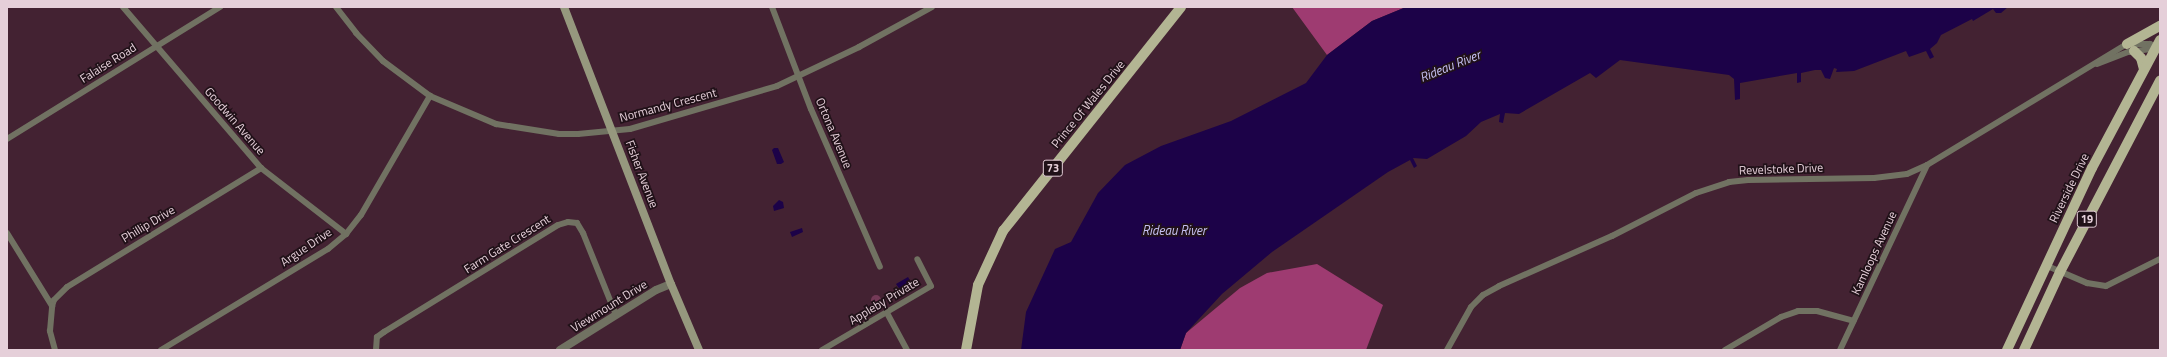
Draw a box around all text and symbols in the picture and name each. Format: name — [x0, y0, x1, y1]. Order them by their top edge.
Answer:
street label: Falaise Road — [77, 40, 139, 86]
water label: Rideau River — [1417, 47, 1483, 85]
street label: Prince Of Wales Drive — [1048, 57, 1128, 151]
street label: Goodwin Avenue — [202, 84, 268, 158]
street label: Normandy Crescent — [618, 85, 718, 125]
street label: Ortona Avenue — [813, 96, 855, 170]
street label: Fisher Avenue — [622, 138, 662, 210]
street label: Riverside Drive — [2046, 151, 2092, 225]
road number: 73 — [1042, 159, 1064, 177]
street label: Revelstoke Drive — [1739, 160, 1823, 178]
street label: Phillip Drive — [119, 202, 177, 246]
street label: Kamloops Avenue — [1848, 209, 1900, 297]
road number: 19 — [2076, 210, 2098, 228]
street label: Farm Gate Crescent — [461, 212, 553, 276]
water label: Rideau River — [1142, 222, 1206, 238]
street label: Argue Drive — [278, 225, 334, 269]
street label: Appleby Private — [846, 274, 922, 328]
street label: Viewmount Drive — [568, 277, 650, 335]

